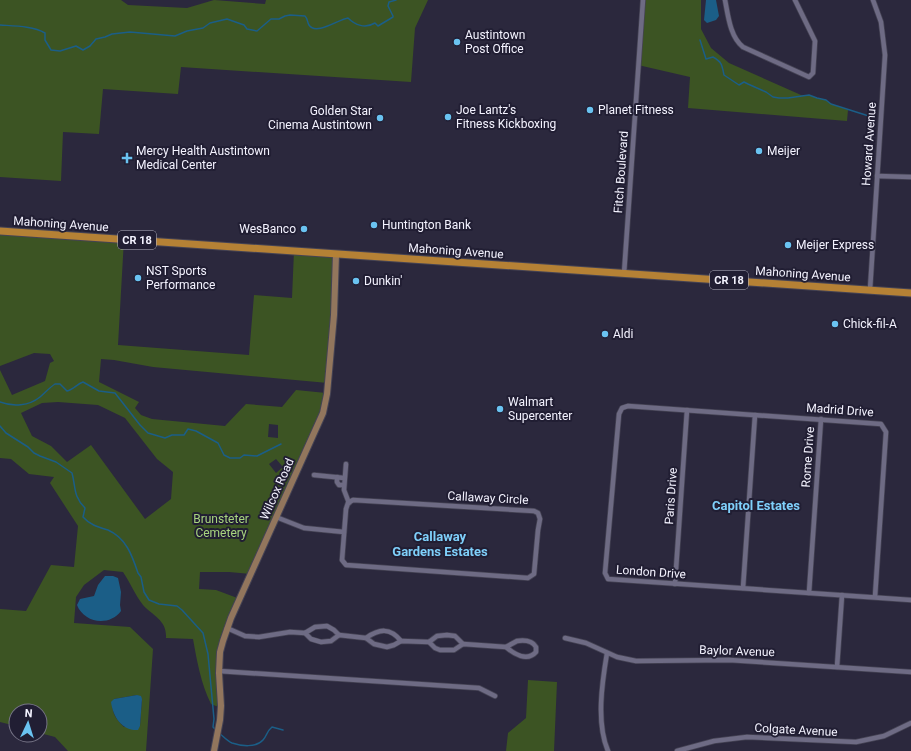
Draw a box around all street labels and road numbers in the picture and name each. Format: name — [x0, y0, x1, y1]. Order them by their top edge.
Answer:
street label: Howard Avenue — [859, 102, 879, 186]
street label: Fitch Boulevard — [611, 130, 631, 214]
street label: Mahoning Avenue — [13, 214, 109, 234]
road number: CR 18 — [118, 231, 156, 249]
street label: Mahoning Avenue — [408, 241, 504, 261]
street label: Mahoning Avenue — [755, 264, 851, 284]
road number: CR 18 — [710, 271, 748, 289]
street label: Madrid Drive — [806, 401, 874, 419]
street label: Rome Drive — [799, 426, 817, 488]
street label: Wilcox Road — [257, 456, 297, 522]
street label: Paris Drive — [662, 467, 680, 525]
street label: Callaway Circle — [447, 489, 529, 507]
street label: London Drive — [616, 563, 686, 581]
street label: Baylor Avenue — [699, 643, 775, 659]
street label: Colgate Avenue — [754, 721, 838, 739]

